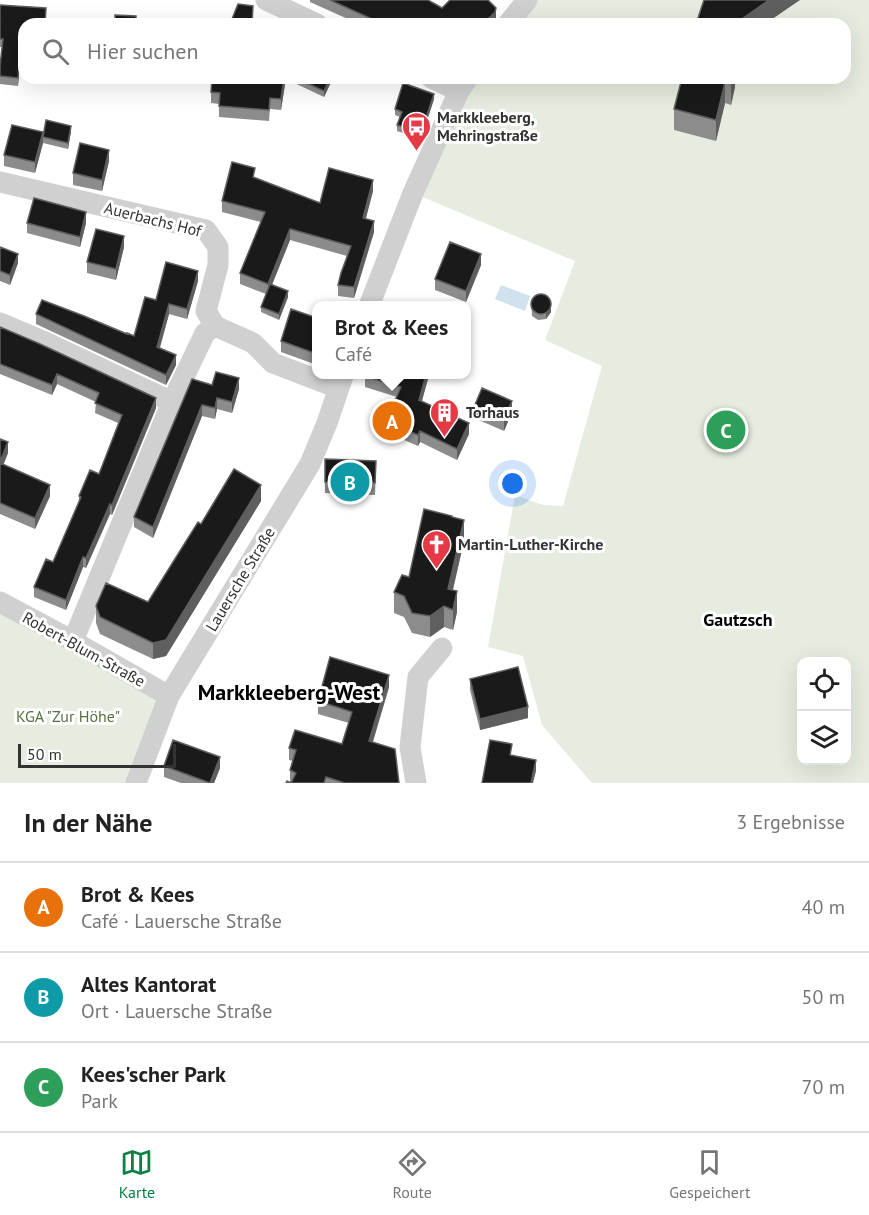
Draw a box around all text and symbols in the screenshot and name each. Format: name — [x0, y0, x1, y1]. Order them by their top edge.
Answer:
search box — [18, 18, 851, 84]
icon: search — [39, 35, 72, 68]
text: Hier suchen — [87, 37, 199, 65]
place label: Markkleeberg, Mehringstraße — [437, 107, 538, 145]
bus stop icon: Markkleeberg, Mehringstraße — [400, 110, 432, 152]
street label: Auerbachs Hof — [102, 197, 204, 241]
popup — [312, 301, 471, 379]
text: Brot & Kees — [335, 313, 448, 341]
text: Café — [335, 341, 372, 367]
building icon: Torhaus — [429, 396, 461, 438]
pin: A — [372, 398, 412, 444]
place label: Torhaus — [466, 402, 520, 422]
pin: C — [706, 408, 746, 452]
pin: B — [330, 460, 370, 504]
your location — [498, 469, 527, 498]
street label: Lauersche Straße — [201, 523, 279, 635]
church icon: Martin-Luther-Kirche — [421, 528, 453, 570]
place label: Martin-Luther-Kirche — [458, 534, 603, 554]
street label: Robert-Blum-Straße — [19, 607, 149, 691]
district label: Gautzsch — [703, 608, 773, 631]
map controls — [797, 657, 851, 765]
button: locate — [797, 657, 851, 711]
district label: Markkleeberg-West — [198, 678, 381, 706]
park label: KGA "Zur Höhe" — [16, 706, 120, 726]
button: layers — [797, 711, 851, 765]
scale bar — [18, 741, 176, 768]
text: 50 m — [27, 744, 62, 764]
text: In der Nähe — [24, 806, 152, 839]
text: 3 Ergebnisse — [736, 809, 845, 835]
text: Brot & Kees — [81, 880, 194, 908]
text: A — [37, 894, 50, 920]
text: 40 m — [802, 894, 845, 920]
text: Café · Lauersche Straße — [81, 908, 282, 934]
text: Altes Kantorat — [81, 970, 216, 998]
text: B — [38, 984, 49, 1010]
text: 50 m — [802, 984, 845, 1010]
text: Ort · Lauersche Straße — [81, 998, 272, 1024]
text: Kees'scher Park — [81, 1060, 226, 1088]
text: C — [38, 1074, 49, 1100]
text: 70 m — [802, 1074, 845, 1100]
text: Park — [81, 1088, 118, 1114]
tab: Karte — [119, 1146, 155, 1202]
tab: Route — [393, 1146, 432, 1202]
tab: Gespeichert — [669, 1146, 750, 1202]

